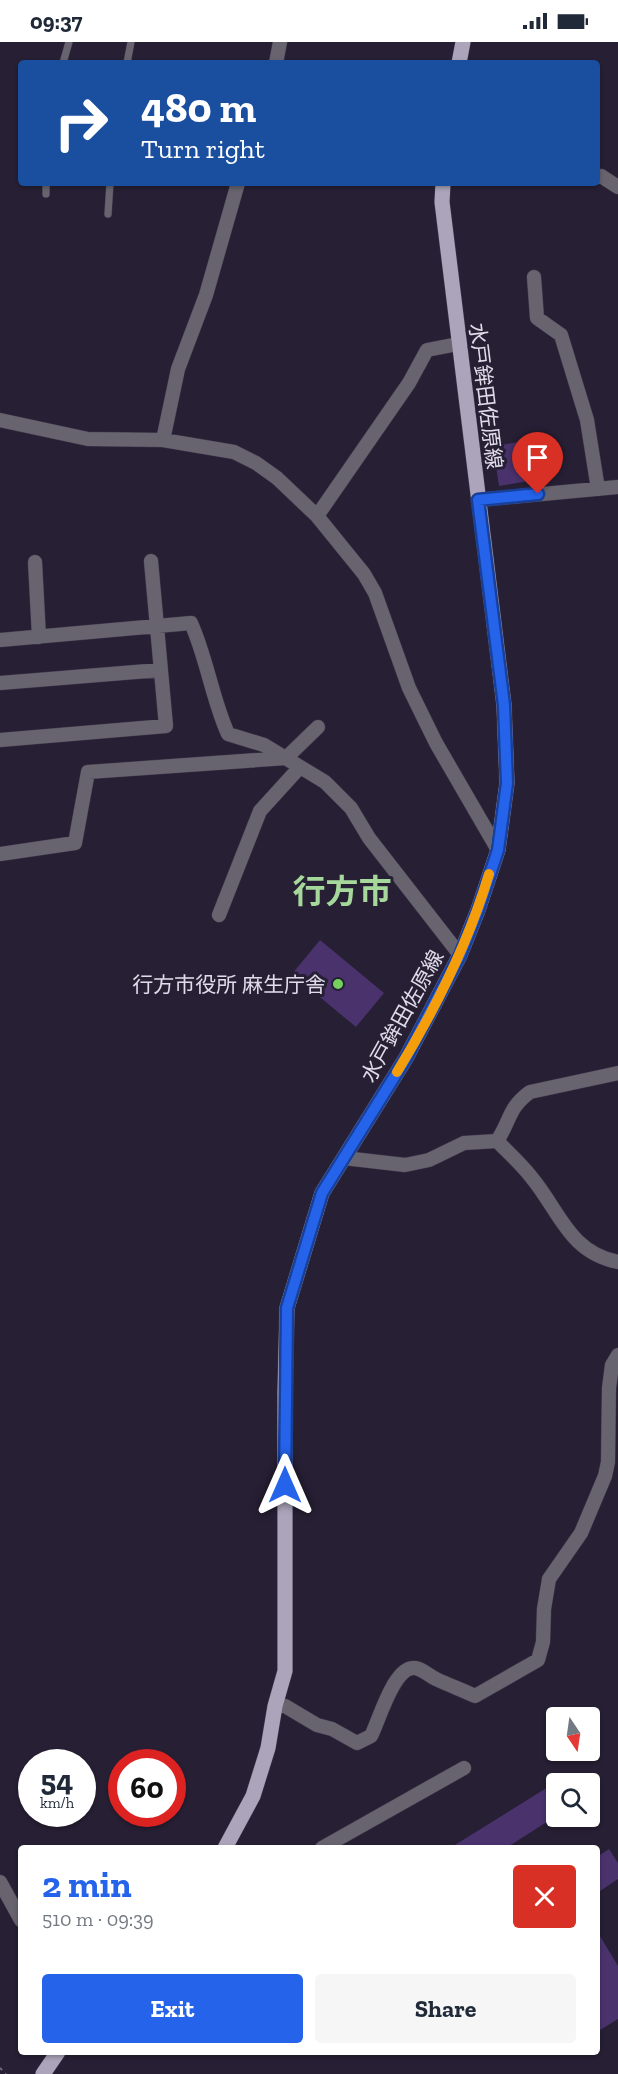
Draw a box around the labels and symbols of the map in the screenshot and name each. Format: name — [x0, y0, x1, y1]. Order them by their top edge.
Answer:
street label: 水戸鉾田佐原線 — [465, 322, 507, 470]
pin — [512, 432, 563, 494]
district label: 行方市 — [293, 872, 392, 911]
street label: 水戸鉾田佐原線 — [355, 946, 449, 1086]
place label: 行方市役所 麻生庁舎 — [132, 972, 326, 997]
marker: 行方市役所 麻生庁舎 — [331, 977, 345, 991]
position arrow — [253, 1453, 317, 1517]
north arrow — [546, 1707, 600, 1761]
speed limit sign: 60 — [108, 1749, 186, 1827]

